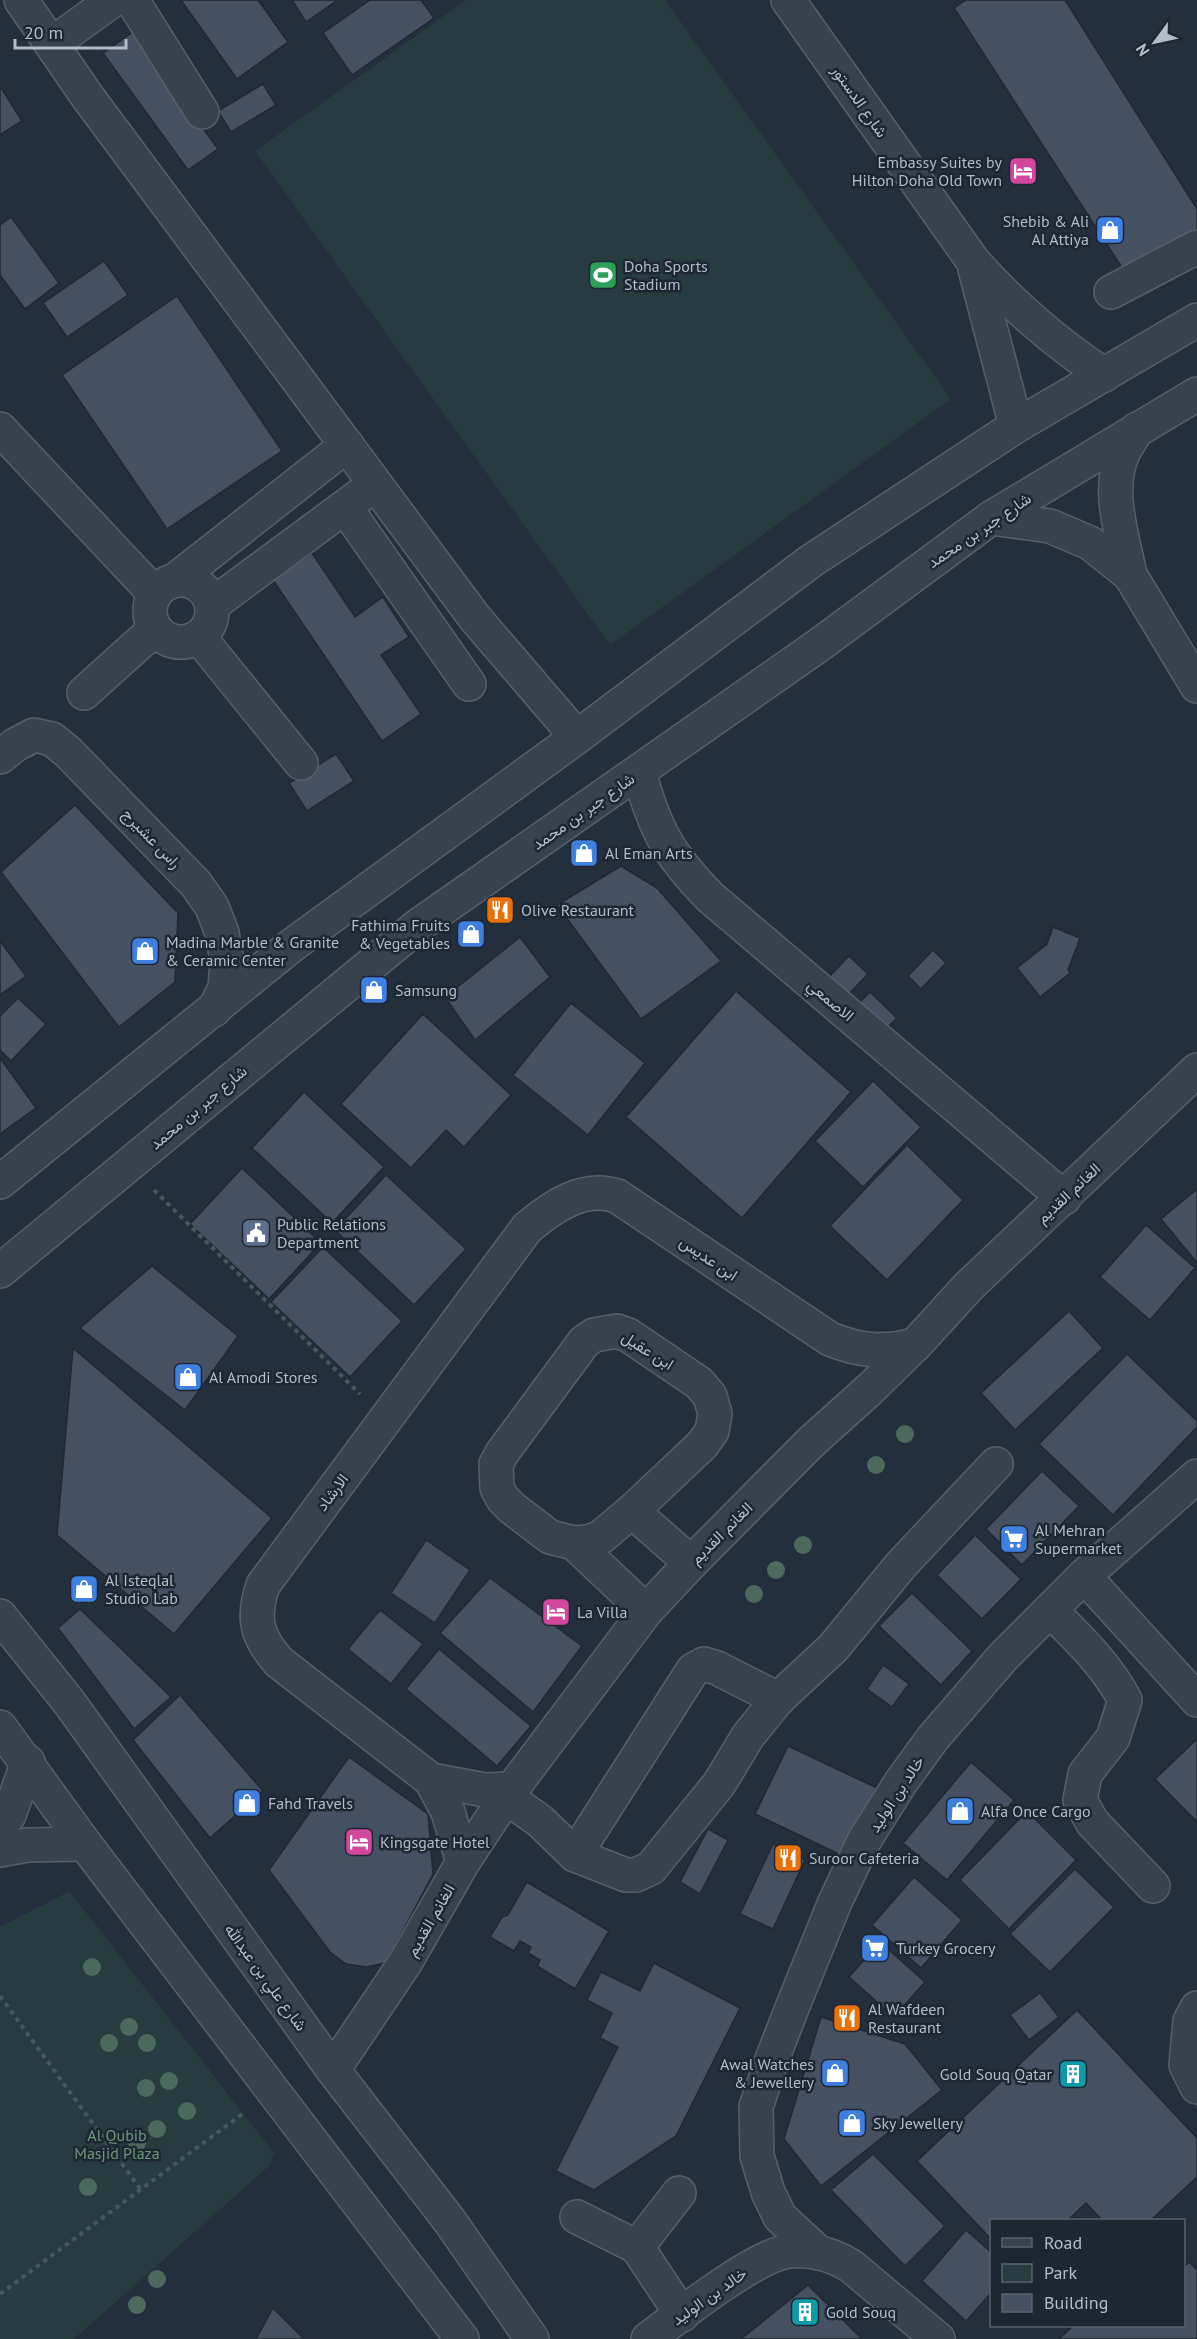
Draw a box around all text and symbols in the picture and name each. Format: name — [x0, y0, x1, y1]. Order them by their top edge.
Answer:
scale bar — [15, 12, 126, 50]
north arrow — [1125, 12, 1185, 72]
text: 20 m — [24, 21, 63, 44]
text: N — [1131, 40, 1154, 60]
street label: شارع الدستور — [825, 60, 892, 142]
place label: Embassy Suites by Hilton Doha Old Town — [852, 152, 1003, 190]
hotel icon: Embassy Suites by Hilton Doha Old Town — [1007, 155, 1039, 187]
place label: Shebib & Ali Al Attiya — [1003, 211, 1089, 249]
shop icon: Shebib & Ali Al Attiya — [1094, 214, 1126, 246]
place label: Doha Sports Stadium — [624, 256, 708, 294]
sports icon: Doha Sports Stadium — [587, 259, 619, 291]
street label: شارع جبر بن محمد — [923, 488, 1036, 574]
street label: شارع جبر بن محمد — [528, 768, 639, 855]
street label: راس عشيرج — [117, 804, 186, 874]
shop icon: Al Eman Arts — [568, 837, 600, 869]
place label: Al Eman Arts — [605, 843, 693, 863]
restaurant icon: Olive Restaurant — [484, 894, 516, 926]
place label: Olive Restaurant — [521, 900, 635, 920]
place label: Fathima Fruits & Vegetables — [351, 915, 450, 953]
shop icon: Fathima Fruits & Vegetables — [455, 918, 487, 950]
place label: Madina Marble & Granite & Ceramic Center — [166, 932, 339, 970]
shop icon: Madina Marble & Granite & Ceramic Center — [129, 935, 161, 967]
shop icon: Samsung — [358, 974, 390, 1006]
street label: الاصمعي — [801, 975, 858, 1028]
place label: Samsung — [395, 980, 457, 1000]
street label: شارع جبر بن محمد — [145, 1061, 252, 1155]
street label: الغانم القديم — [1032, 1158, 1105, 1229]
place label: Public Relations Department — [277, 1214, 386, 1252]
public building icon: Public Relations Department — [240, 1217, 272, 1249]
street label: ابن عديس — [676, 1231, 742, 1286]
street label: ابن عقيل — [618, 1326, 678, 1375]
shop icon: Al Amodi Stores — [172, 1361, 204, 1393]
place label: Al Amodi Stores — [209, 1367, 318, 1387]
street label: الارشاد — [312, 1469, 353, 1515]
street label: الغانم القديم — [685, 1497, 757, 1569]
place label: Al Mehran Supermarket — [1035, 1520, 1122, 1558]
supermarket icon: Al Mehran Supermarket — [998, 1523, 1030, 1555]
place label: Al Isteqlal Studio Lab — [105, 1570, 178, 1608]
shop icon: Al Isteqlal Studio Lab — [68, 1573, 100, 1605]
hotel icon: La Villa — [540, 1596, 572, 1628]
place label: La Villa — [577, 1602, 627, 1622]
street label: خالد بن الوليد — [864, 1752, 929, 1837]
shop icon: Fahd Travels — [231, 1787, 263, 1819]
place label: Fahd Travels — [268, 1793, 353, 1813]
shop icon: Alfa Once Cargo — [944, 1795, 976, 1827]
place label: Alfa Once Cargo — [981, 1801, 1091, 1821]
hotel icon: Kingsgate Hotel — [343, 1826, 375, 1858]
place label: Kingsgate Hotel — [380, 1832, 490, 1852]
restaurant icon: Suroor Cafeteria — [772, 1842, 804, 1874]
place label: Suroor Cafeteria — [809, 1848, 919, 1868]
street label: الغانم القديم — [401, 1880, 460, 1960]
street label: شارع علي بن عبدالله — [217, 1920, 312, 2037]
supermarket icon: Turkey Grocery — [859, 1932, 891, 1964]
place label: Turkey Grocery — [896, 1938, 996, 1958]
place label: Al Wafdeen Restaurant — [868, 1999, 945, 2037]
restaurant icon: Al Wafdeen Restaurant — [831, 2002, 863, 2034]
place label: Awal Watches & Jewellery — [720, 2054, 815, 2092]
shop icon: Awal Watches & Jewellery — [819, 2057, 851, 2089]
building icon: Gold Souq Qatar — [1057, 2058, 1089, 2090]
place label: Gold Souq Qatar — [940, 2064, 1053, 2084]
shop icon: Sky Jewellery — [836, 2107, 868, 2139]
place label: Sky Jewellery — [873, 2113, 963, 2133]
park label: Al Qubib Masjid Plaza — [74, 2125, 160, 2163]
legend — [990, 2219, 1185, 2327]
text: Road — [1044, 2231, 1082, 2254]
text: Park — [1044, 2261, 1077, 2284]
street label: خالد بن الوليد — [668, 2263, 751, 2330]
text: Building — [1044, 2291, 1108, 2314]
building icon: Gold Souq — [789, 2296, 821, 2328]
place label: Gold Souq — [826, 2302, 896, 2322]

